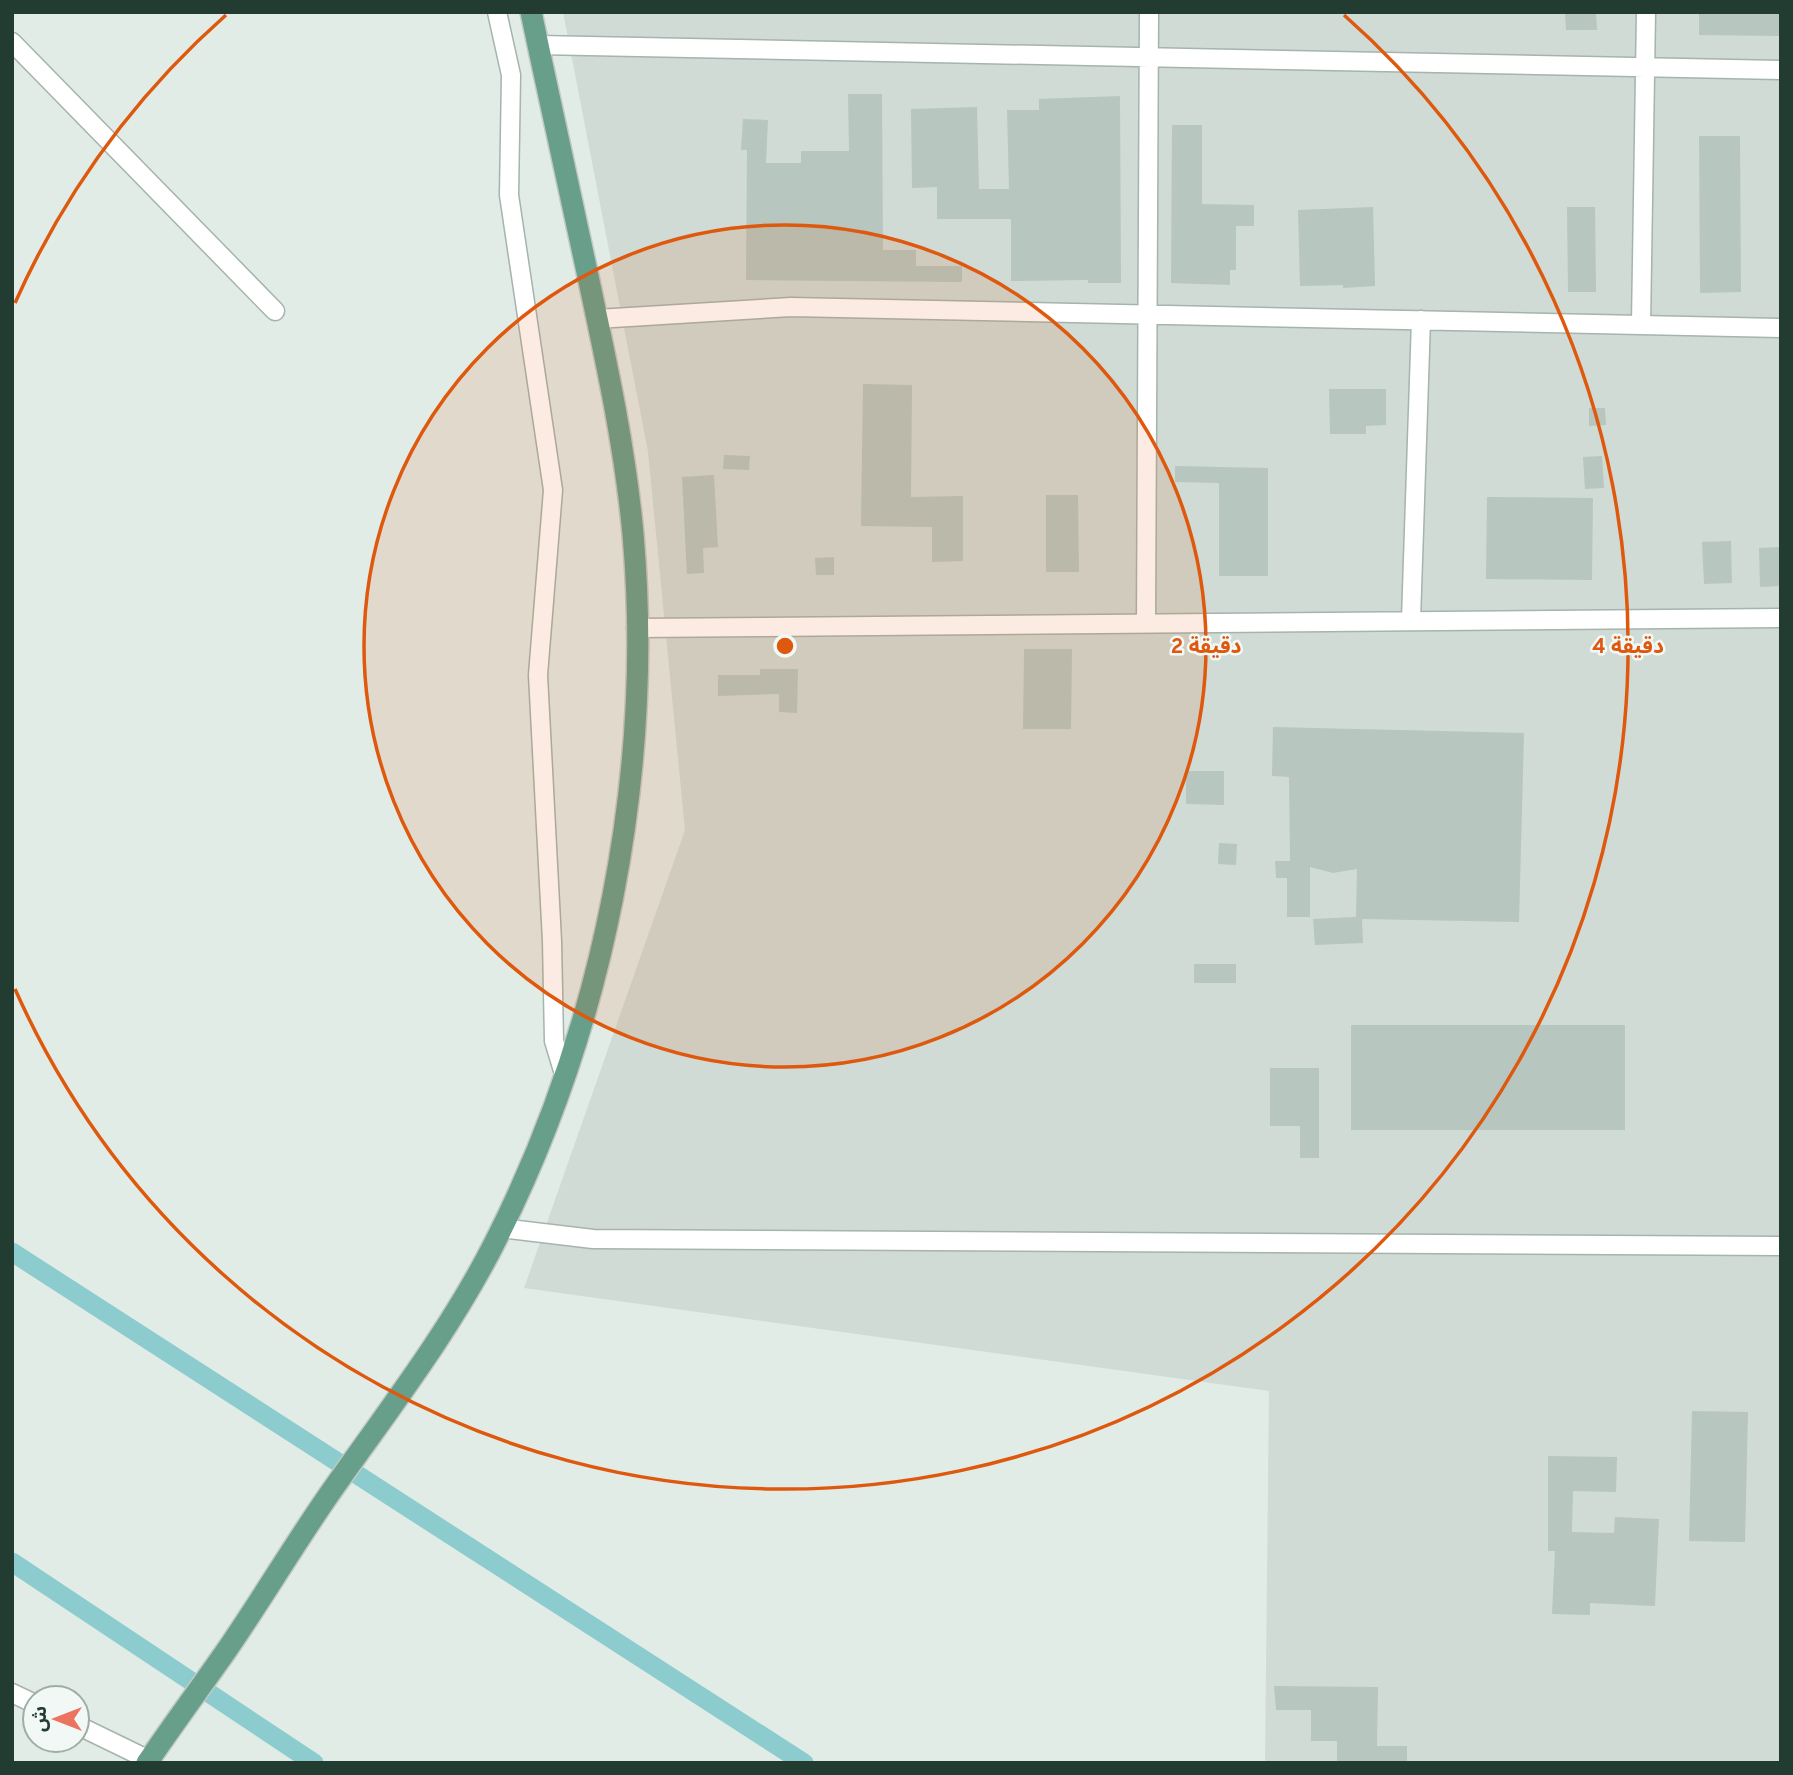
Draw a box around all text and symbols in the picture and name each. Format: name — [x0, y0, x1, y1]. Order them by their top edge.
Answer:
centre of rings — [773, 634, 797, 658]
text: 2 دقيقة — [1171, 634, 1242, 661]
text: 4 دقيقة — [1592, 634, 1664, 661]
north arrow — [21, 1684, 91, 1754]
text: ش — [29, 1706, 53, 1732]

